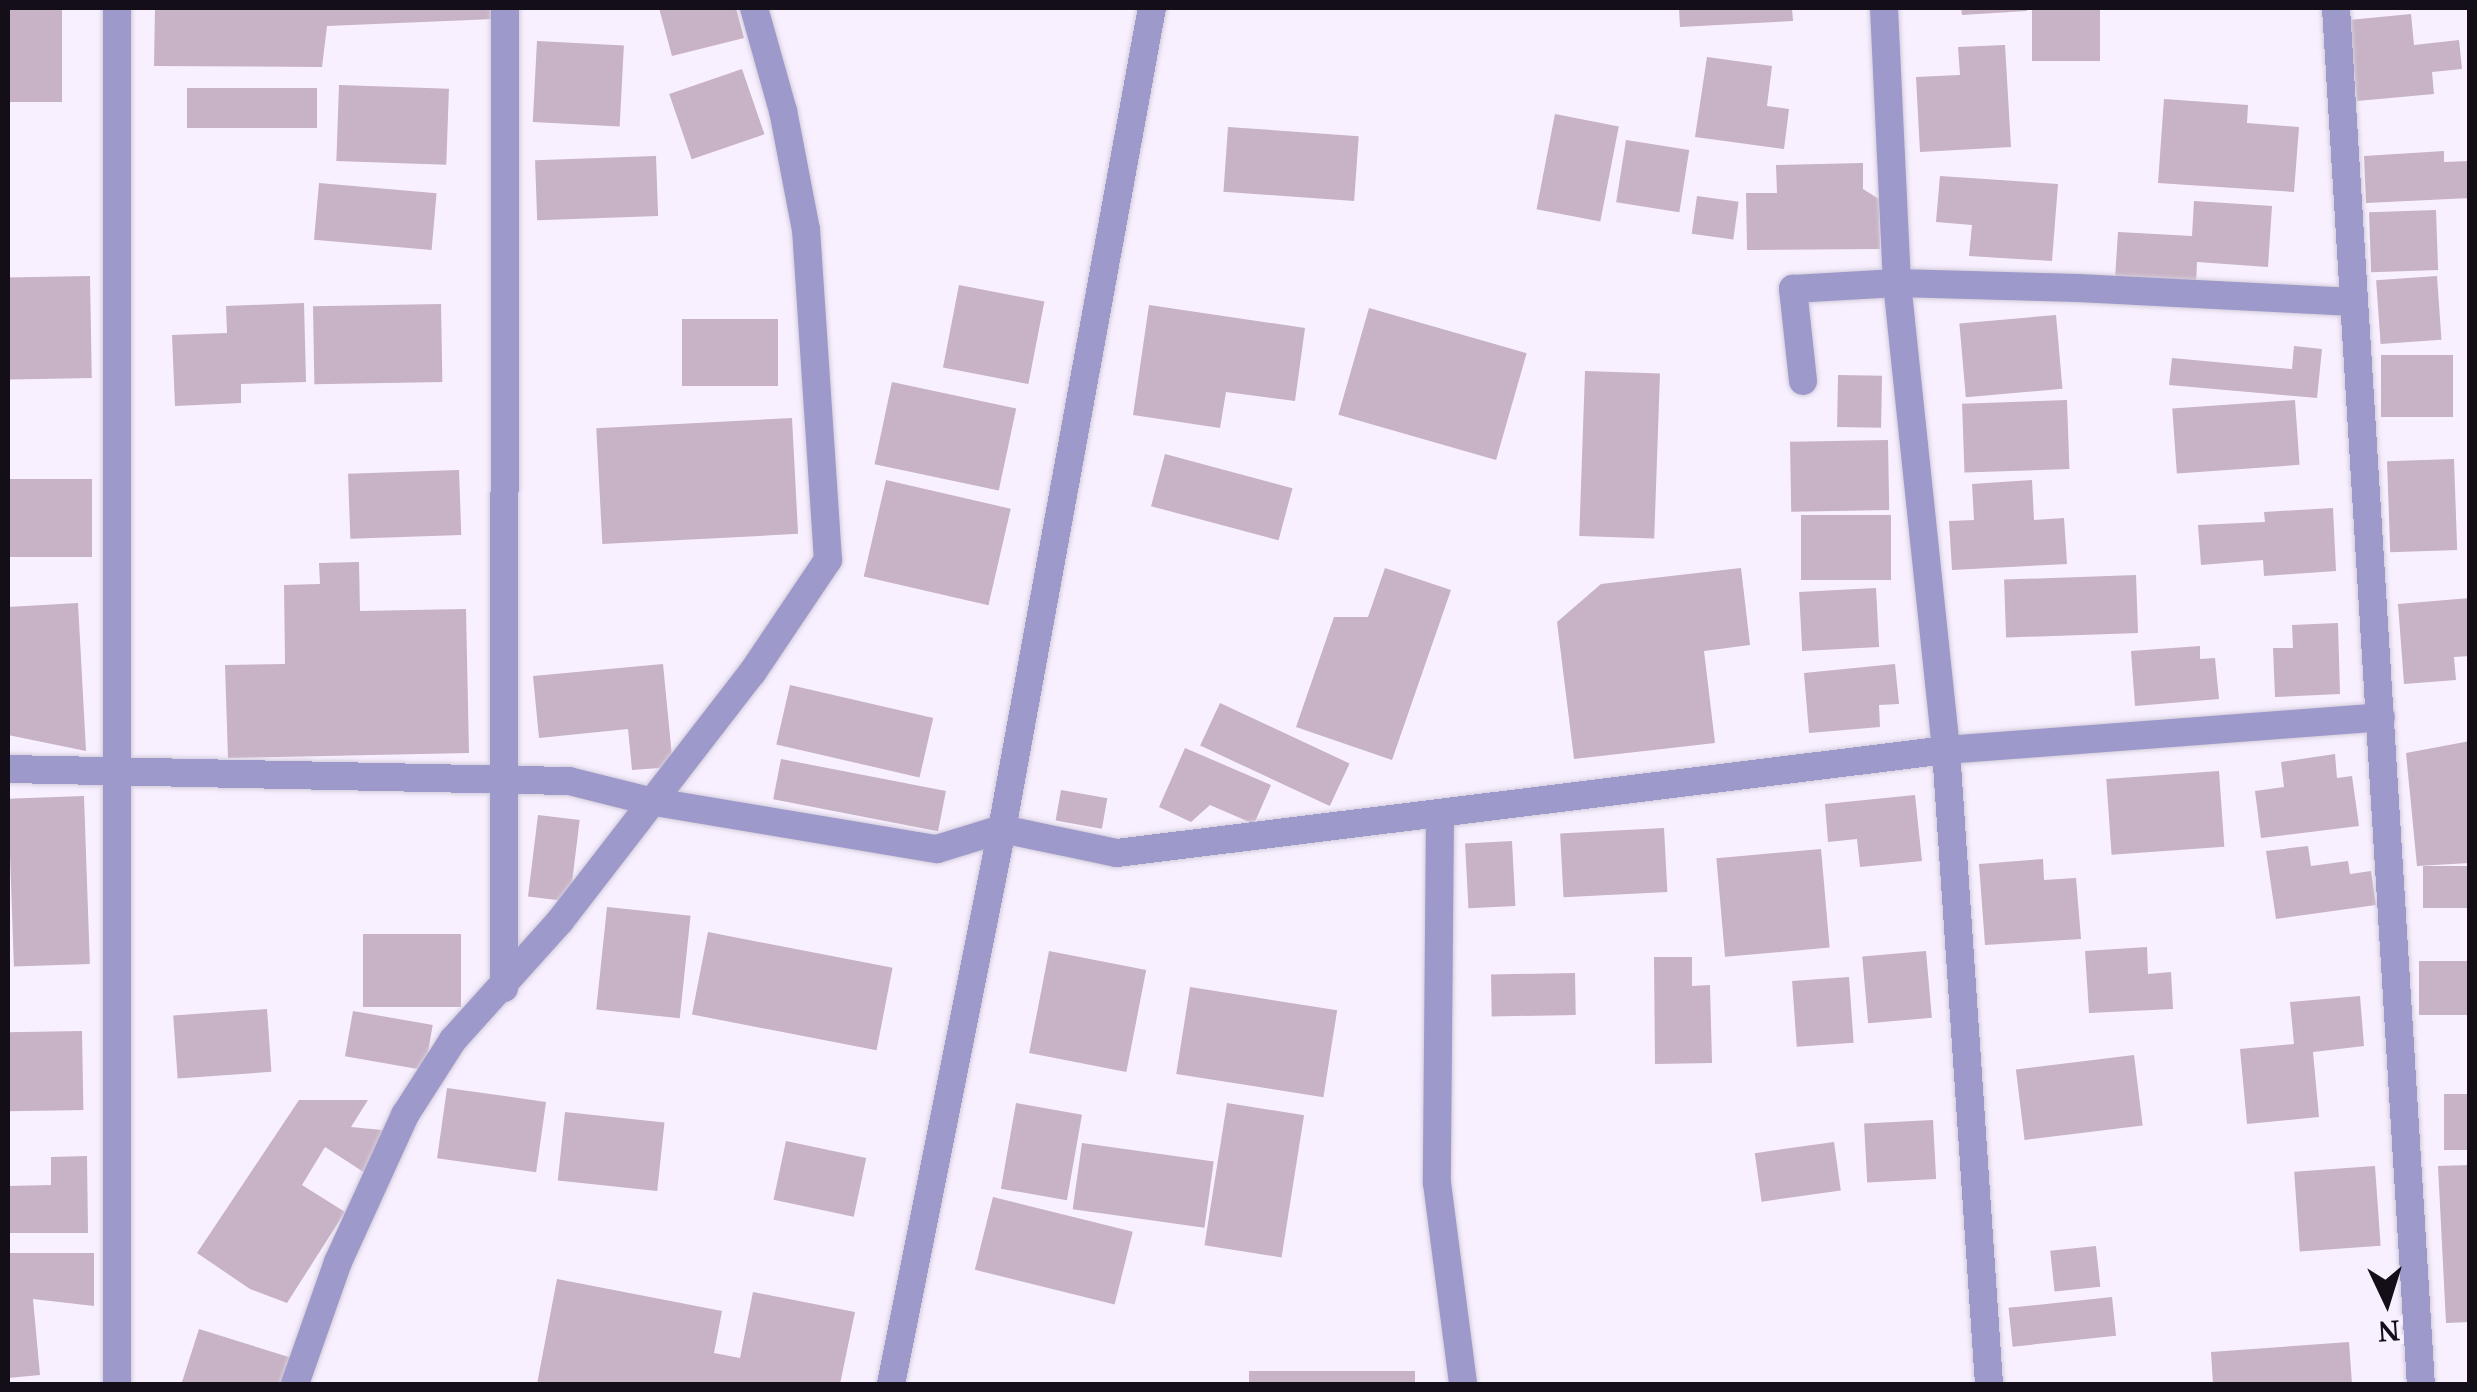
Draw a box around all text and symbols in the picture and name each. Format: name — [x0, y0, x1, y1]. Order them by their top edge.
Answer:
north arrow — [2337, 1252, 2437, 1352]
text: N — [2377, 1312, 2401, 1352]

